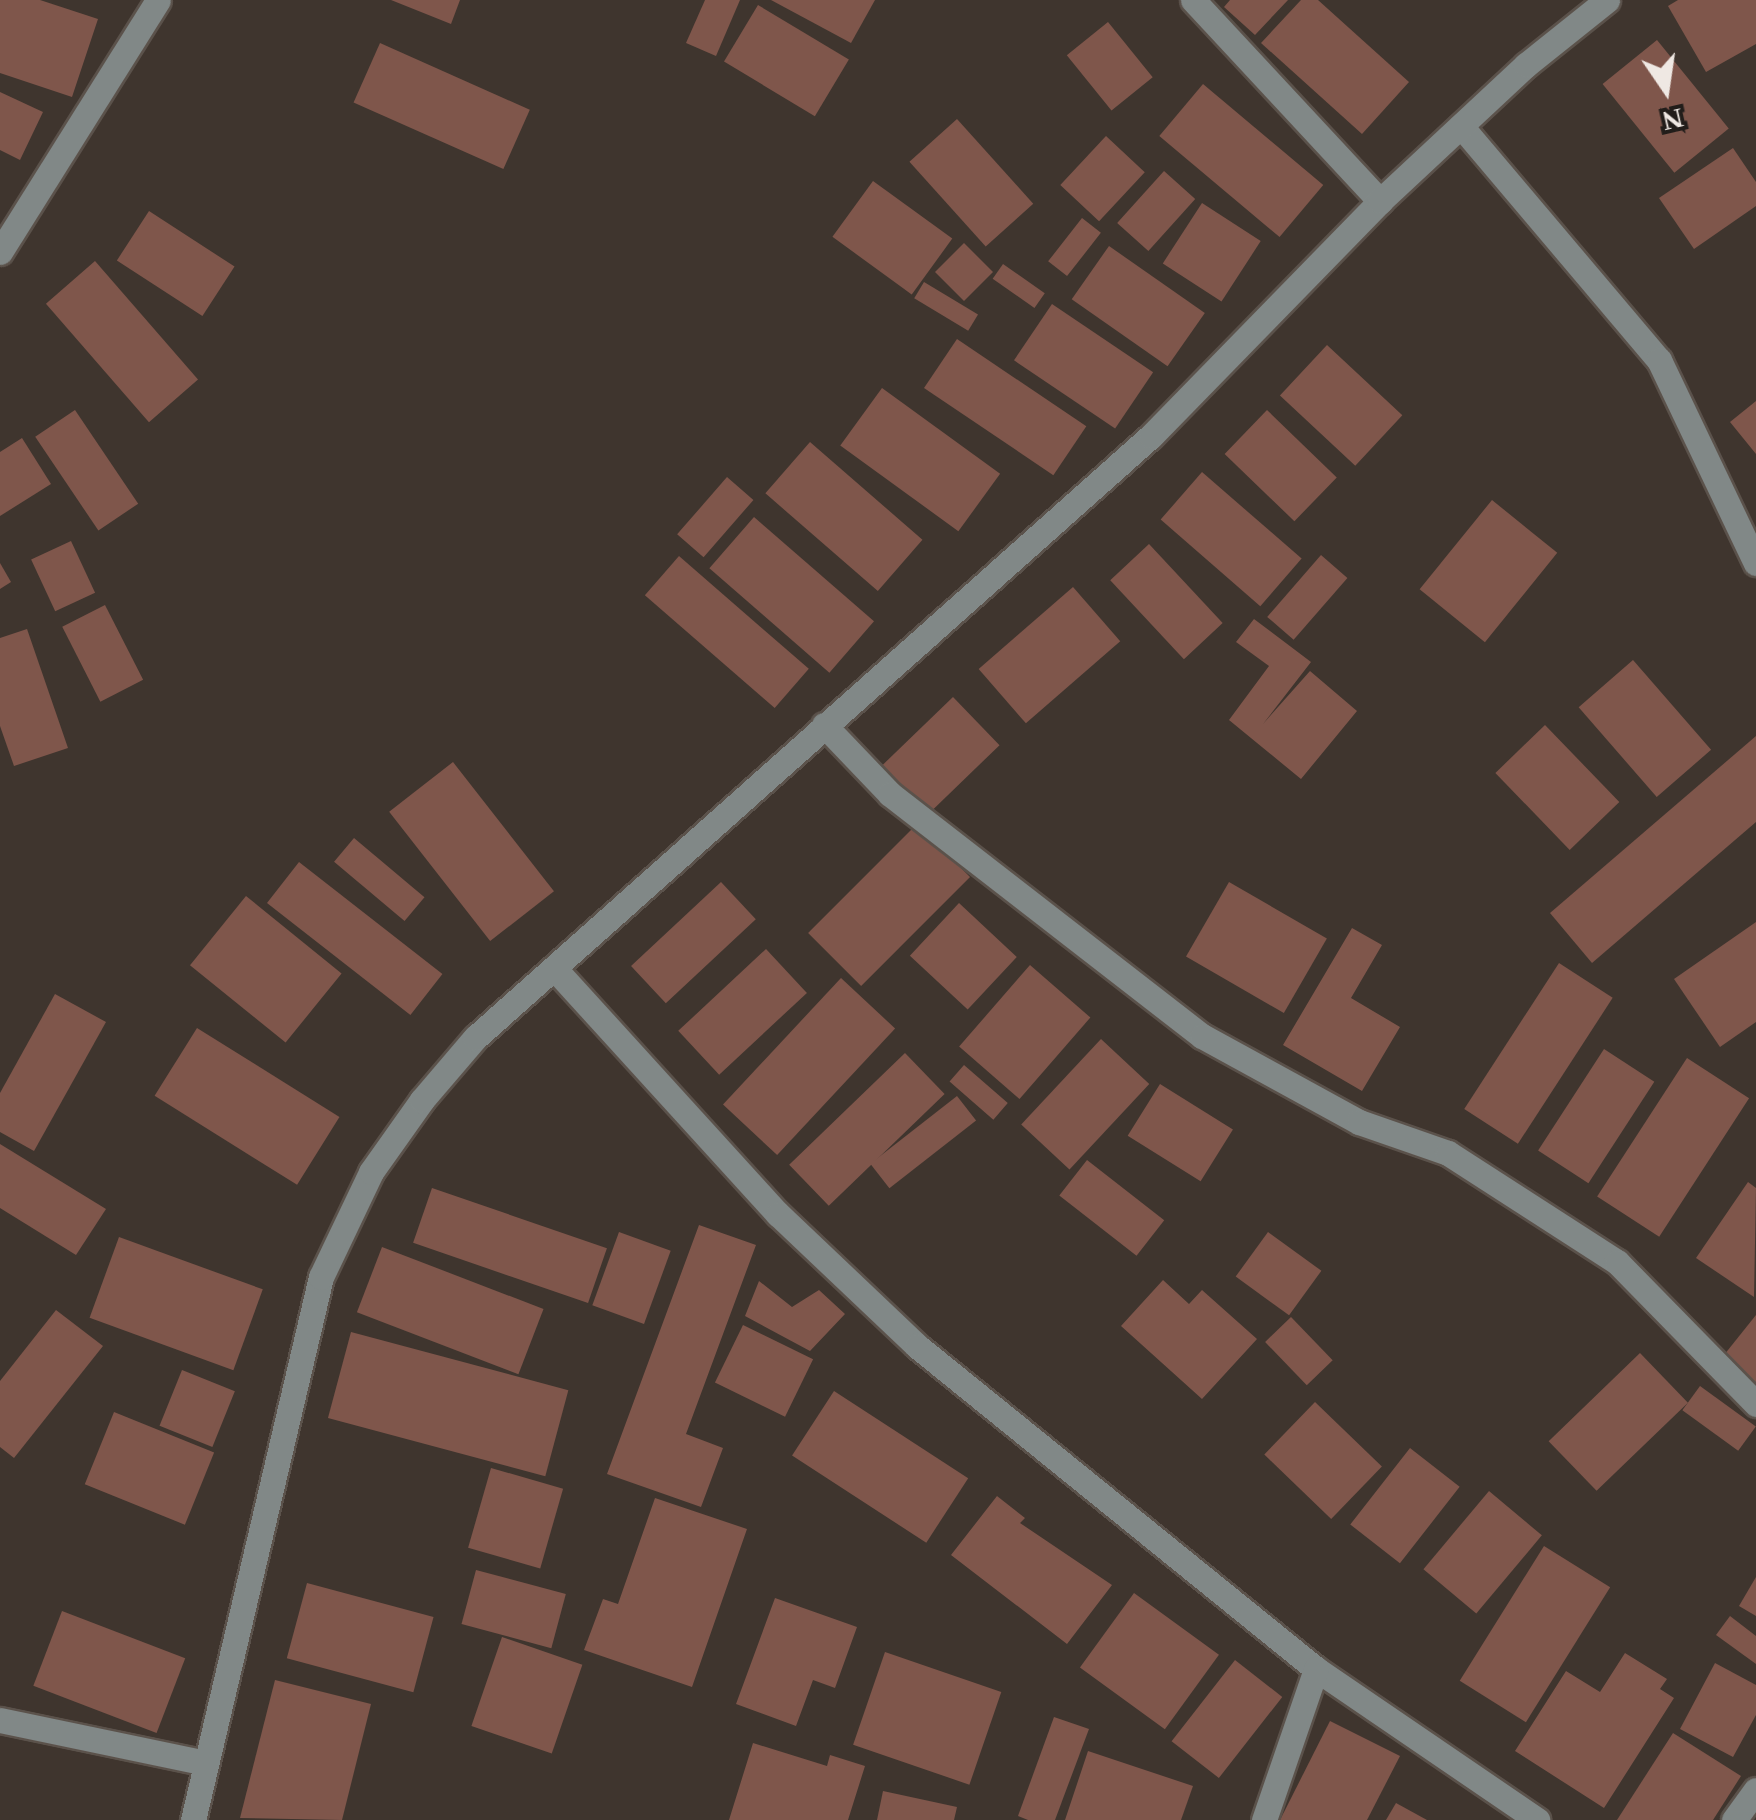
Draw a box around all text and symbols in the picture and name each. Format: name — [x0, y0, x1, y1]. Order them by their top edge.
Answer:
north arrow — [1616, 40, 1716, 140]
text: N — [1660, 102, 1686, 137]

